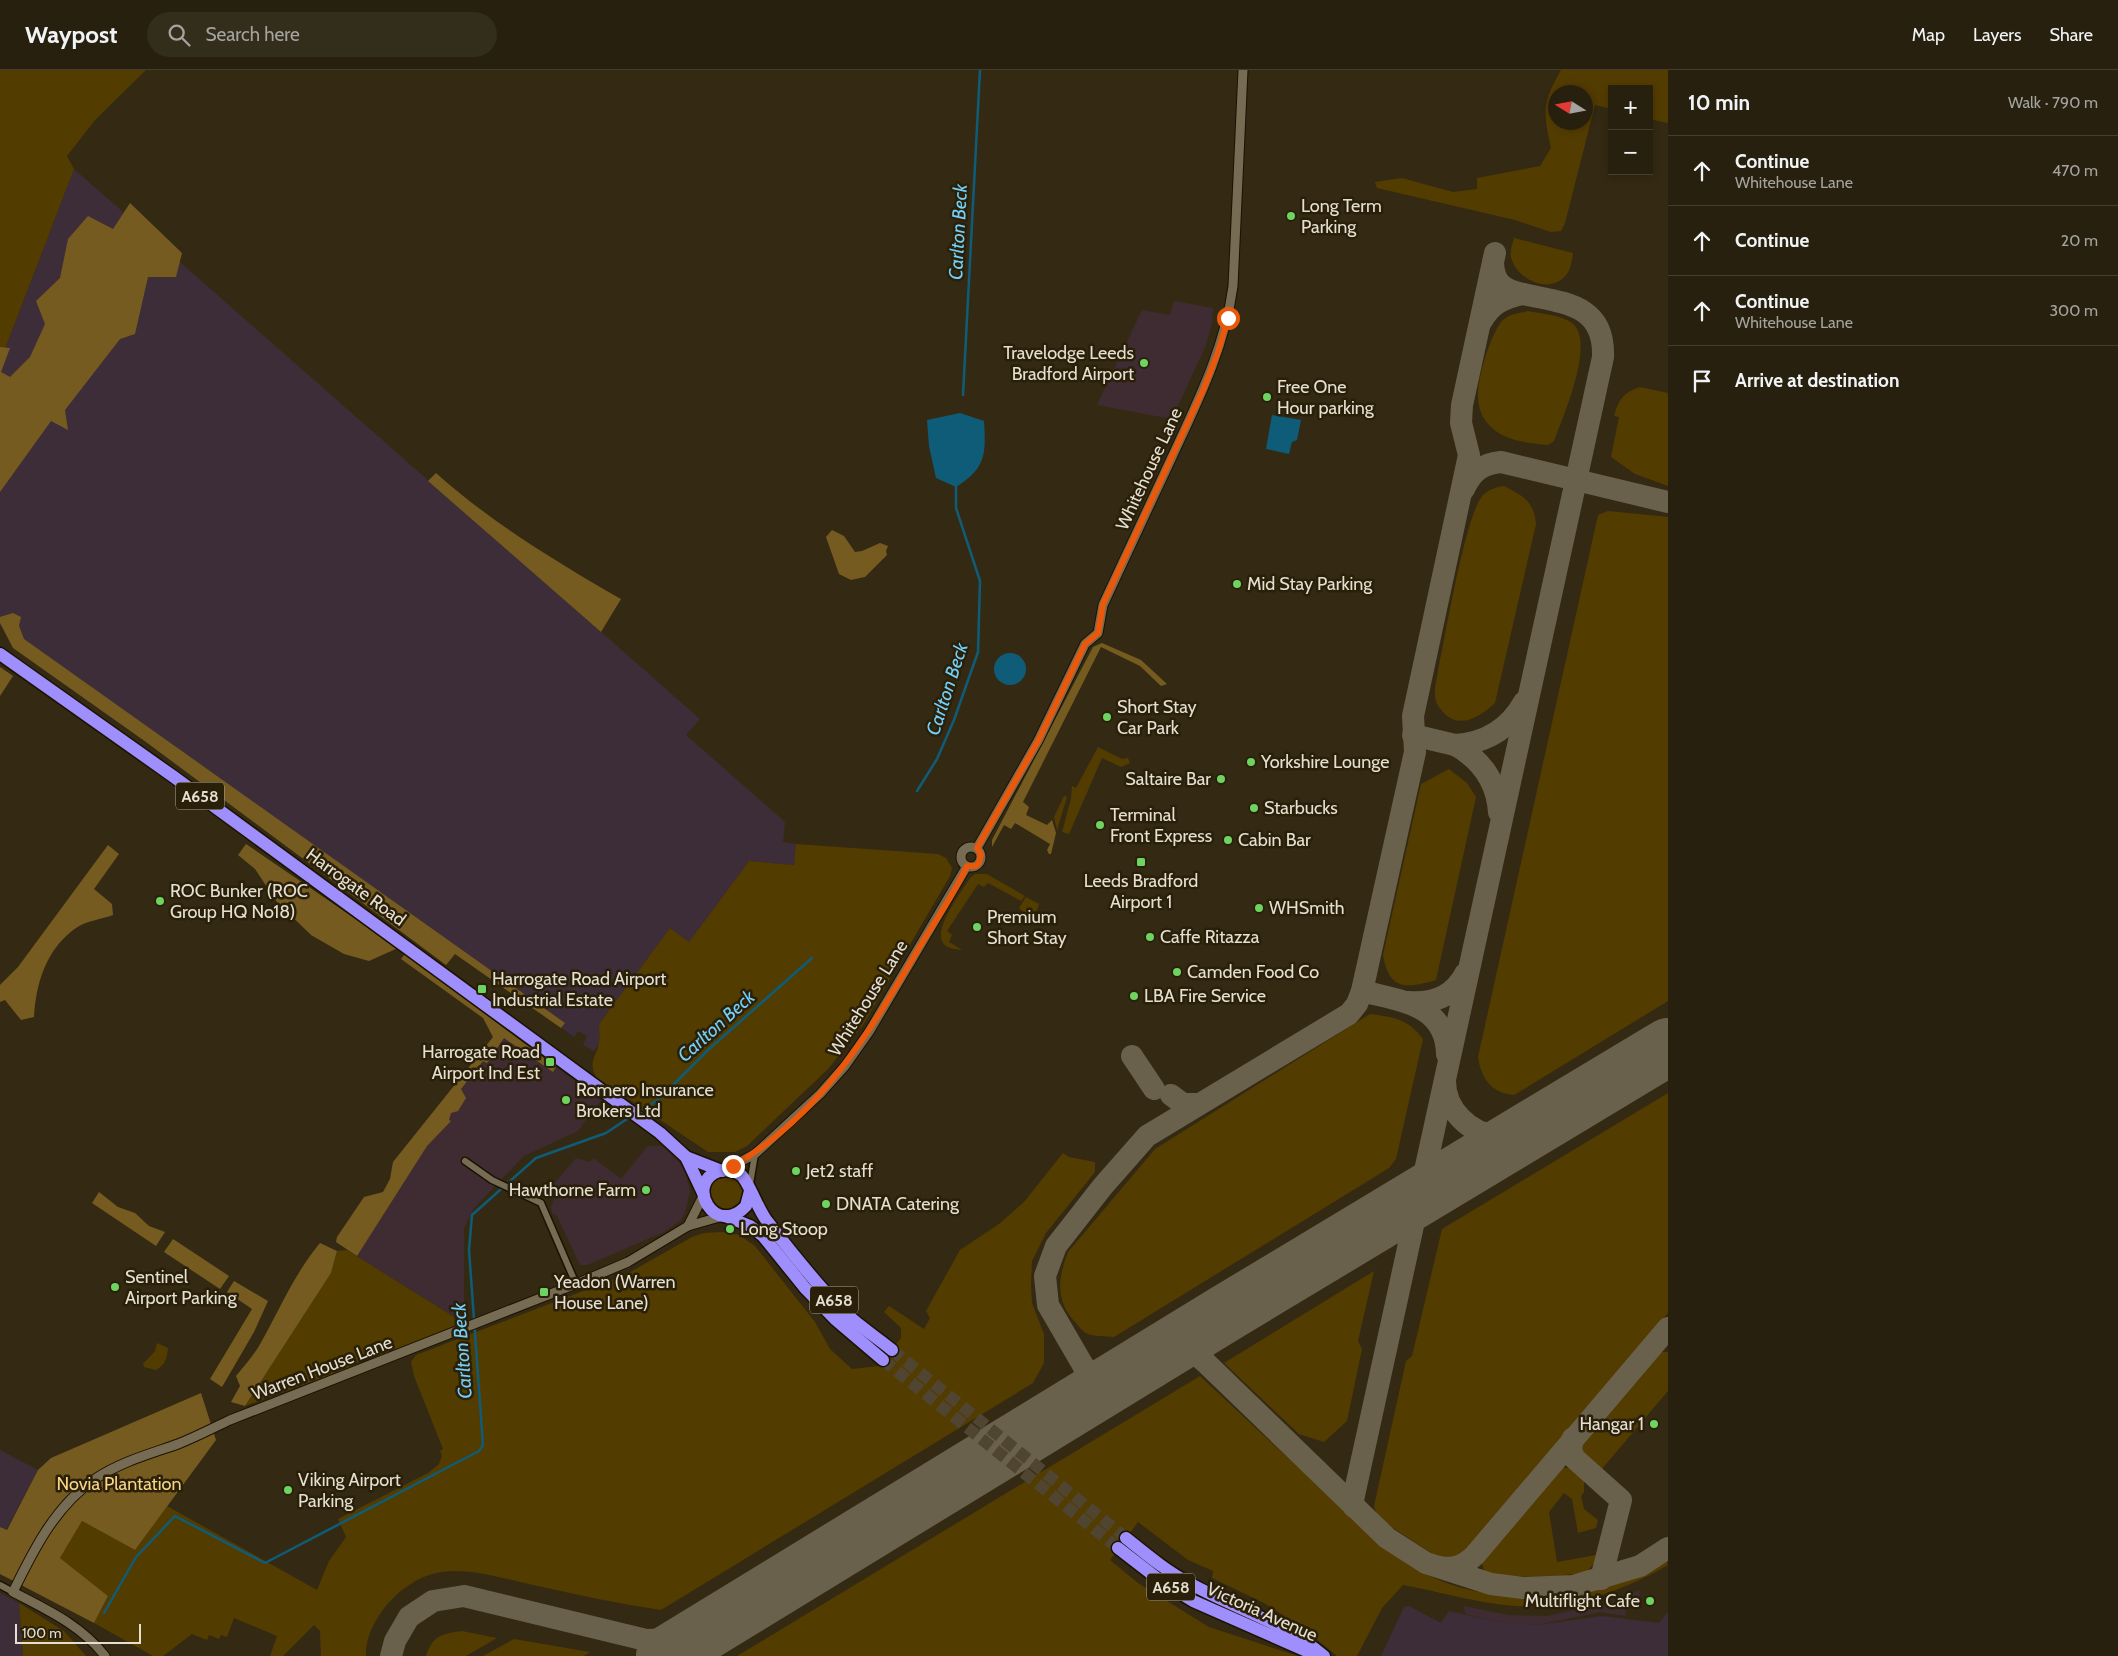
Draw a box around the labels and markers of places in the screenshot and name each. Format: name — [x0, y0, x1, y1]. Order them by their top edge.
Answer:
place label: Long Term Parking — [1301, 195, 1382, 238]
marker: Long Term Parking — [1285, 210, 1297, 222]
place label: Travelodge Leeds Bradford Airport — [1003, 342, 1134, 385]
marker: Travelodge Leeds Bradford Airport — [1138, 357, 1150, 369]
place label: Free One Hour parking — [1277, 376, 1375, 419]
marker: Free One Hour parking — [1261, 391, 1273, 403]
place label: Mid Stay Parking — [1247, 573, 1373, 595]
marker: Mid Stay Parking — [1231, 578, 1243, 590]
place label: Short Stay Car Park — [1117, 696, 1197, 739]
marker: Short Stay Car Park — [1101, 711, 1113, 723]
place label: Yorkshire Lounge — [1260, 751, 1390, 773]
marker: Yorkshire Lounge — [1245, 756, 1257, 768]
place label: Saltaire Bar — [1125, 768, 1211, 790]
marker: Saltaire Bar — [1215, 773, 1227, 785]
place label: Starbucks — [1264, 797, 1338, 819]
marker: Starbucks — [1248, 802, 1260, 814]
place label: Terminal Front Express — [1110, 804, 1212, 847]
marker: Terminal Front Express — [1094, 819, 1106, 831]
place label: Cabin Bar — [1238, 829, 1311, 851]
marker: Cabin Bar — [1222, 834, 1234, 846]
marker: Leeds Bradford Airport 1 — [1135, 856, 1147, 868]
place label: Leeds Bradford Airport 1 — [1084, 870, 1198, 913]
place label: ROC Bunker (ROC Group HQ No18) — [170, 880, 308, 923]
marker: ROC Bunker (ROC Group HQ No18) — [154, 895, 166, 907]
place label: WHSmith — [1269, 897, 1345, 919]
marker: WHSmith — [1253, 902, 1265, 914]
place label: Premium Short Stay — [987, 906, 1067, 949]
marker: Premium Short Stay — [971, 921, 983, 933]
place label: Caffe Ritazza — [1160, 926, 1260, 948]
marker: Caffe Ritazza — [1144, 931, 1156, 943]
place label: Camden Food Co — [1187, 961, 1319, 983]
marker: Camden Food Co — [1171, 966, 1183, 978]
place label: Harrogate Road Airport Industrial Estate — [492, 968, 666, 1011]
marker: Harrogate Road Airport Industrial Estate — [476, 983, 488, 995]
place label: LBA Fire Service — [1144, 985, 1266, 1007]
marker: LBA Fire Service — [1128, 990, 1140, 1002]
place label: Harrogate Road Airport Ind Est — [422, 1041, 540, 1084]
marker: Harrogate Road Airport Ind Est — [544, 1056, 556, 1068]
place label: Romero Insurance Brokers Ltd — [576, 1079, 714, 1122]
marker: Romero Insurance Brokers Ltd — [560, 1094, 572, 1106]
place label: Jet2 staff — [805, 1160, 873, 1182]
marker: Jet2 staff — [790, 1165, 802, 1177]
place label: Hawthorne Farm — [509, 1179, 636, 1201]
marker: Hawthorne Farm — [640, 1184, 652, 1196]
place label: DNATA Catering — [836, 1193, 960, 1215]
marker: DNATA Catering — [820, 1198, 832, 1210]
place label: Long Stoop — [740, 1218, 828, 1240]
marker: Long Stoop — [724, 1223, 736, 1235]
place label: Sentinel Airport Parking — [125, 1266, 238, 1309]
place label: Yeadon (Warren House Lane) — [553, 1271, 676, 1314]
marker: Sentinel Airport Parking — [109, 1281, 121, 1293]
marker: Yeadon (Warren House Lane) — [538, 1286, 550, 1298]
place label: Hangar 1 — [1580, 1413, 1644, 1435]
marker: Hangar 1 — [1648, 1418, 1660, 1430]
place label: Viking Airport Parking — [298, 1469, 401, 1512]
marker: Viking Airport Parking — [282, 1484, 294, 1496]
place label: Multiflight Cafe — [1525, 1590, 1640, 1612]
marker: Multiflight Cafe — [1644, 1595, 1656, 1607]

